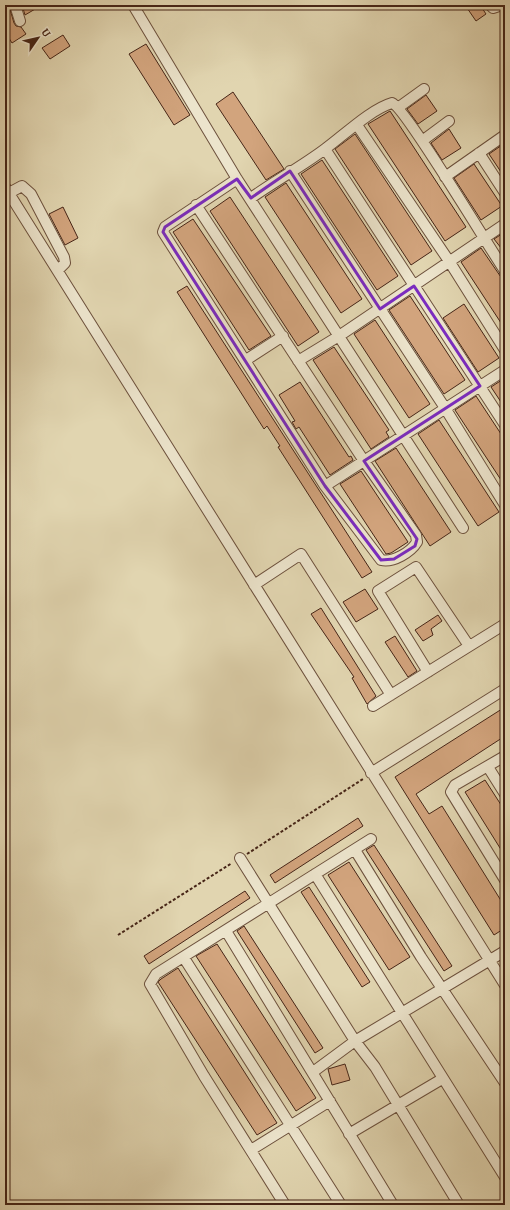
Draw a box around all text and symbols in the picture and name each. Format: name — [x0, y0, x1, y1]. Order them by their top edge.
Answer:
north arrow — [18, 18, 58, 58]
text: U — [38, 25, 55, 41]

